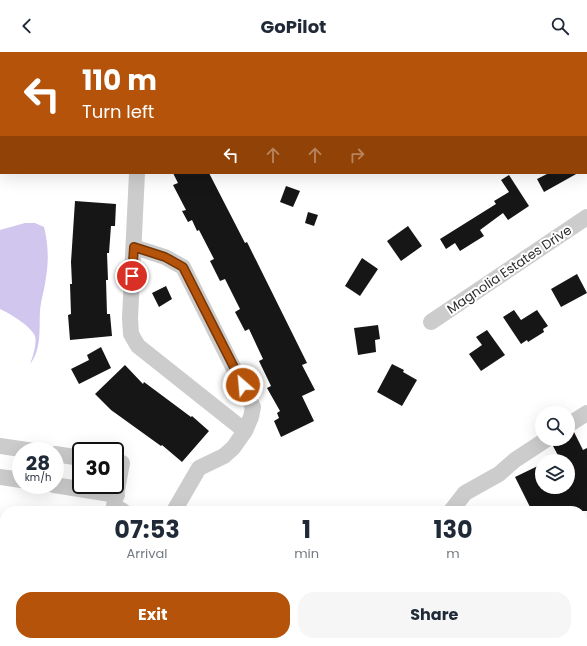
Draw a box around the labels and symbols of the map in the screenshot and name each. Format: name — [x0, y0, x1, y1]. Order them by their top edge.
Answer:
street label: Magnolia Estates Drive — [443, 221, 575, 318]
pin — [115, 259, 149, 293]
position arrow — [222, 364, 264, 406]
speed limit sign: 30 — [72, 442, 124, 494]

